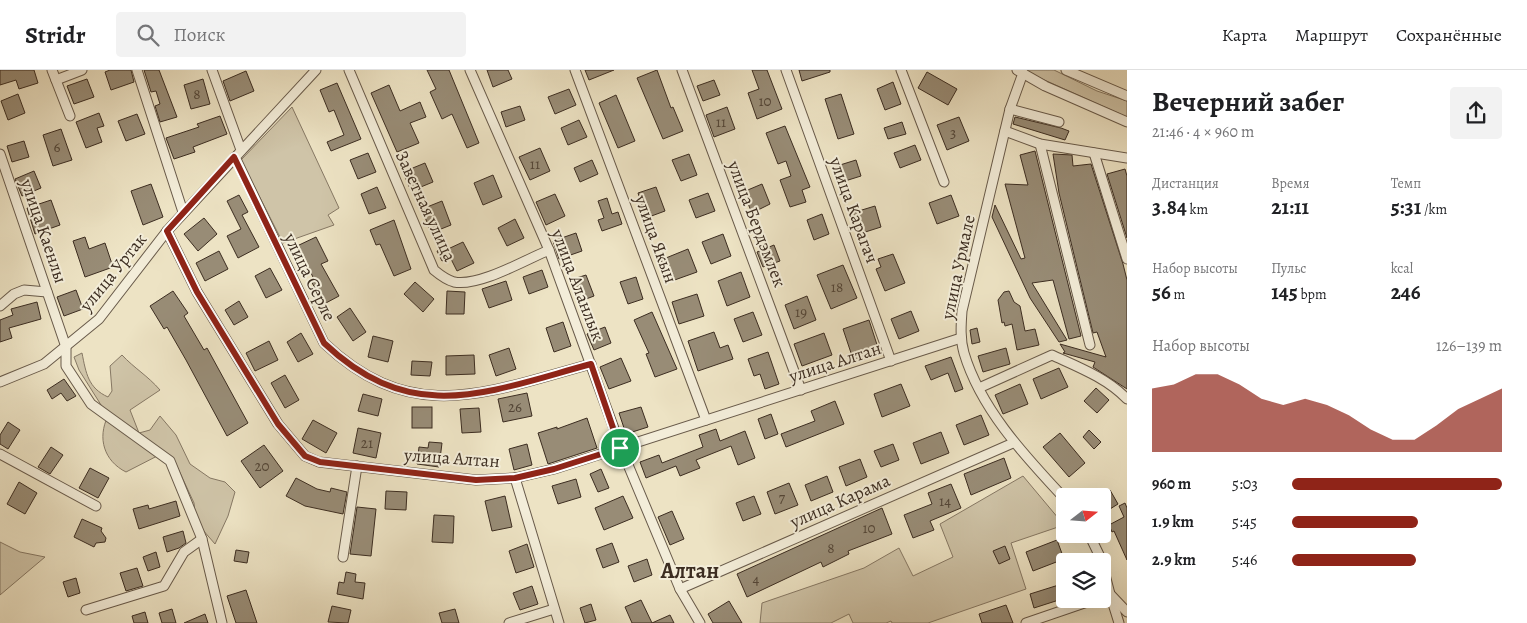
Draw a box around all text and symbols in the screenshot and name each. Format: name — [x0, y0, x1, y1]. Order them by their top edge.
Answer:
search box — [116, 12, 466, 57]
text: Stridr — [25, 19, 86, 51]
icon: search — [134, 21, 162, 49]
text: Поиск — [174, 22, 225, 48]
text: Карта — [1222, 23, 1267, 47]
text: Маршрут — [1295, 23, 1368, 47]
text: Сохранённые — [1396, 23, 1502, 47]
text: Вечерний забег — [1152, 83, 1344, 121]
house number: 8 — [193, 84, 201, 104]
button: share — [1450, 87, 1502, 139]
house number: 10 — [758, 91, 772, 111]
house number: 11 — [716, 112, 726, 132]
text: 21:46 · 4 × 960 m — [1152, 121, 1254, 143]
house number: 3 — [950, 123, 956, 143]
house number: 6 — [54, 137, 61, 157]
street label: Заветная улица — [390, 147, 462, 266]
street label: улица Карагач — [823, 153, 884, 266]
house number: 11 — [530, 154, 540, 174]
street label: улица Бердэмлек — [722, 156, 792, 291]
text: Дистанция — [1152, 174, 1219, 193]
text: Время — [1271, 174, 1309, 193]
text: Темп — [1391, 174, 1421, 193]
street label: улица Каенлы — [15, 175, 73, 286]
street label: улица Якын — [629, 191, 683, 286]
text: 3.84 — [1152, 193, 1187, 221]
text: 21:11 — [1271, 193, 1309, 221]
text: 5:31 — [1391, 193, 1421, 221]
text: km — [1187, 200, 1208, 219]
text: /km — [1421, 200, 1447, 219]
street label: улица Урмале — [935, 213, 981, 322]
street label: улица Аланлык — [545, 225, 610, 344]
street label: улица Уртак — [73, 228, 152, 317]
street label: улица Серле — [278, 228, 342, 325]
text: Набор высоты — [1152, 259, 1238, 278]
text: Пульс — [1271, 259, 1306, 278]
text: kcal — [1391, 259, 1413, 278]
house number: 18 — [831, 277, 843, 297]
text: 56 — [1152, 278, 1171, 306]
text: 145 — [1271, 278, 1298, 306]
text: 246 — [1391, 278, 1420, 306]
text: m — [1171, 285, 1185, 304]
text: bpm — [1298, 285, 1327, 304]
house number: 19 — [795, 302, 807, 322]
text: Набор высоты — [1152, 335, 1250, 357]
text: 126–139 m — [1436, 335, 1502, 357]
street label: улица Алтан — [785, 336, 884, 389]
house number: 26 — [508, 397, 522, 417]
pin — [599, 427, 641, 469]
house number: 21 — [361, 433, 373, 453]
icon: arrive — [606, 434, 634, 462]
street label: улица Алтан — [402, 443, 501, 473]
house number: 20 — [254, 456, 270, 476]
street label: улица Карама — [785, 468, 895, 534]
text: 960 m — [1152, 473, 1191, 495]
text: 5:03 — [1232, 473, 1258, 495]
house number: 7 — [779, 488, 786, 508]
north arrow — [1056, 488, 1111, 542]
map controls — [1056, 488, 1111, 608]
house number: 14 — [939, 491, 951, 511]
text: 1.9 km — [1152, 511, 1194, 533]
text: 5:45 — [1232, 511, 1257, 533]
house number: 10 — [862, 518, 876, 538]
house number: 8 — [827, 538, 835, 558]
text: 2.9 km — [1152, 549, 1196, 571]
text: 5:46 — [1232, 549, 1257, 571]
button: layers — [1056, 553, 1111, 608]
district label: Алтан — [660, 556, 719, 586]
house number: 4 — [753, 569, 760, 589]

